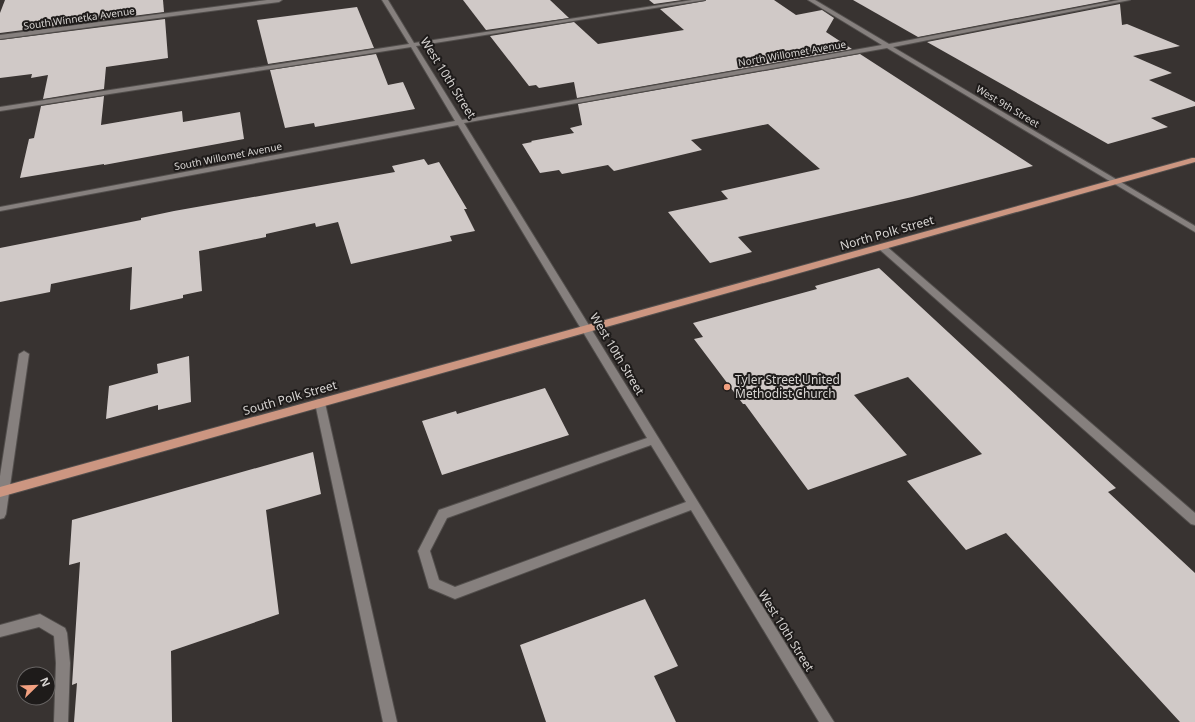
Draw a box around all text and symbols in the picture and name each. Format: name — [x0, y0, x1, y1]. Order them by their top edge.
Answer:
street label: South Winnetka Avenue — [22, 3, 136, 33]
street label: West 10th Street — [417, 34, 481, 122]
street label: North Willomet Avenue — [737, 37, 848, 69]
street label: West 9th Street — [974, 82, 1043, 131]
street label: South Willomet Avenue — [173, 139, 283, 173]
street label: North Polk Street — [838, 211, 936, 254]
street label: West 10th Street — [586, 310, 649, 399]
place label: Tyler Street United Methodist Church — [735, 371, 840, 402]
street label: South Polk Street — [241, 376, 339, 419]
marker: Tyler Street United Methodist Church — [722, 382, 732, 392]
street label: West 10th Street — [755, 587, 819, 675]
north arrow — [16, 666, 56, 706]
text: N — [37, 675, 54, 689]

